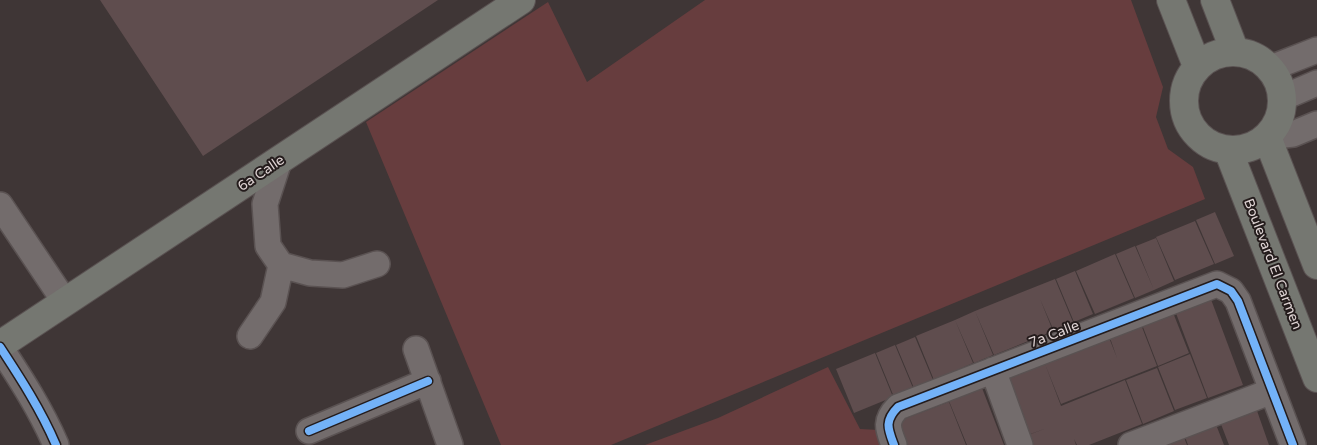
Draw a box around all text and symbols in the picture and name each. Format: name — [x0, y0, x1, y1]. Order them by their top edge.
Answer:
street label: 6a Calle — [234, 151, 288, 195]
street label: Boulevard El Carmen — [1240, 196, 1306, 332]
street label: 7a Calle — [1026, 317, 1082, 351]

